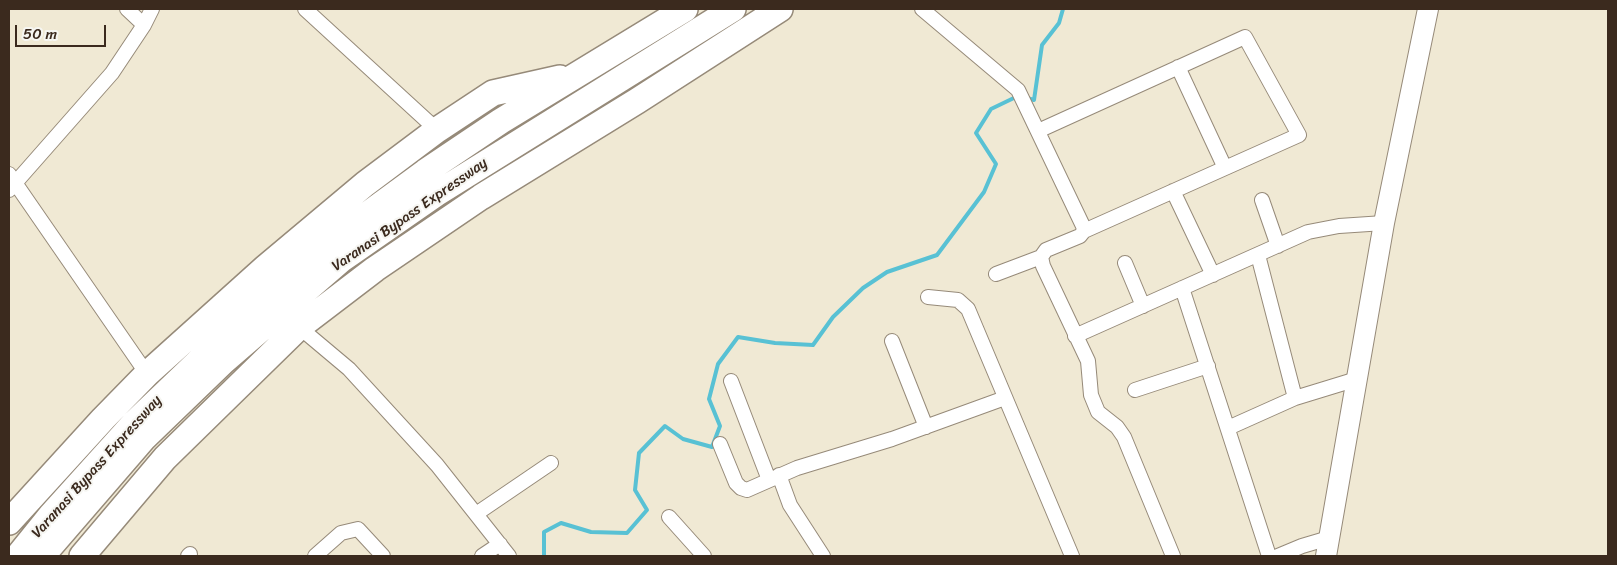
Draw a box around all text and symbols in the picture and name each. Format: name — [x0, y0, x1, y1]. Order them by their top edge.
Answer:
scale bar — [18, 15, 109, 47]
text: 50 m — [23, 21, 57, 47]
street label: Varanasi Bypass Expressway — [329, 154, 491, 276]
street label: Varanasi Bypass Expressway — [28, 392, 166, 542]

